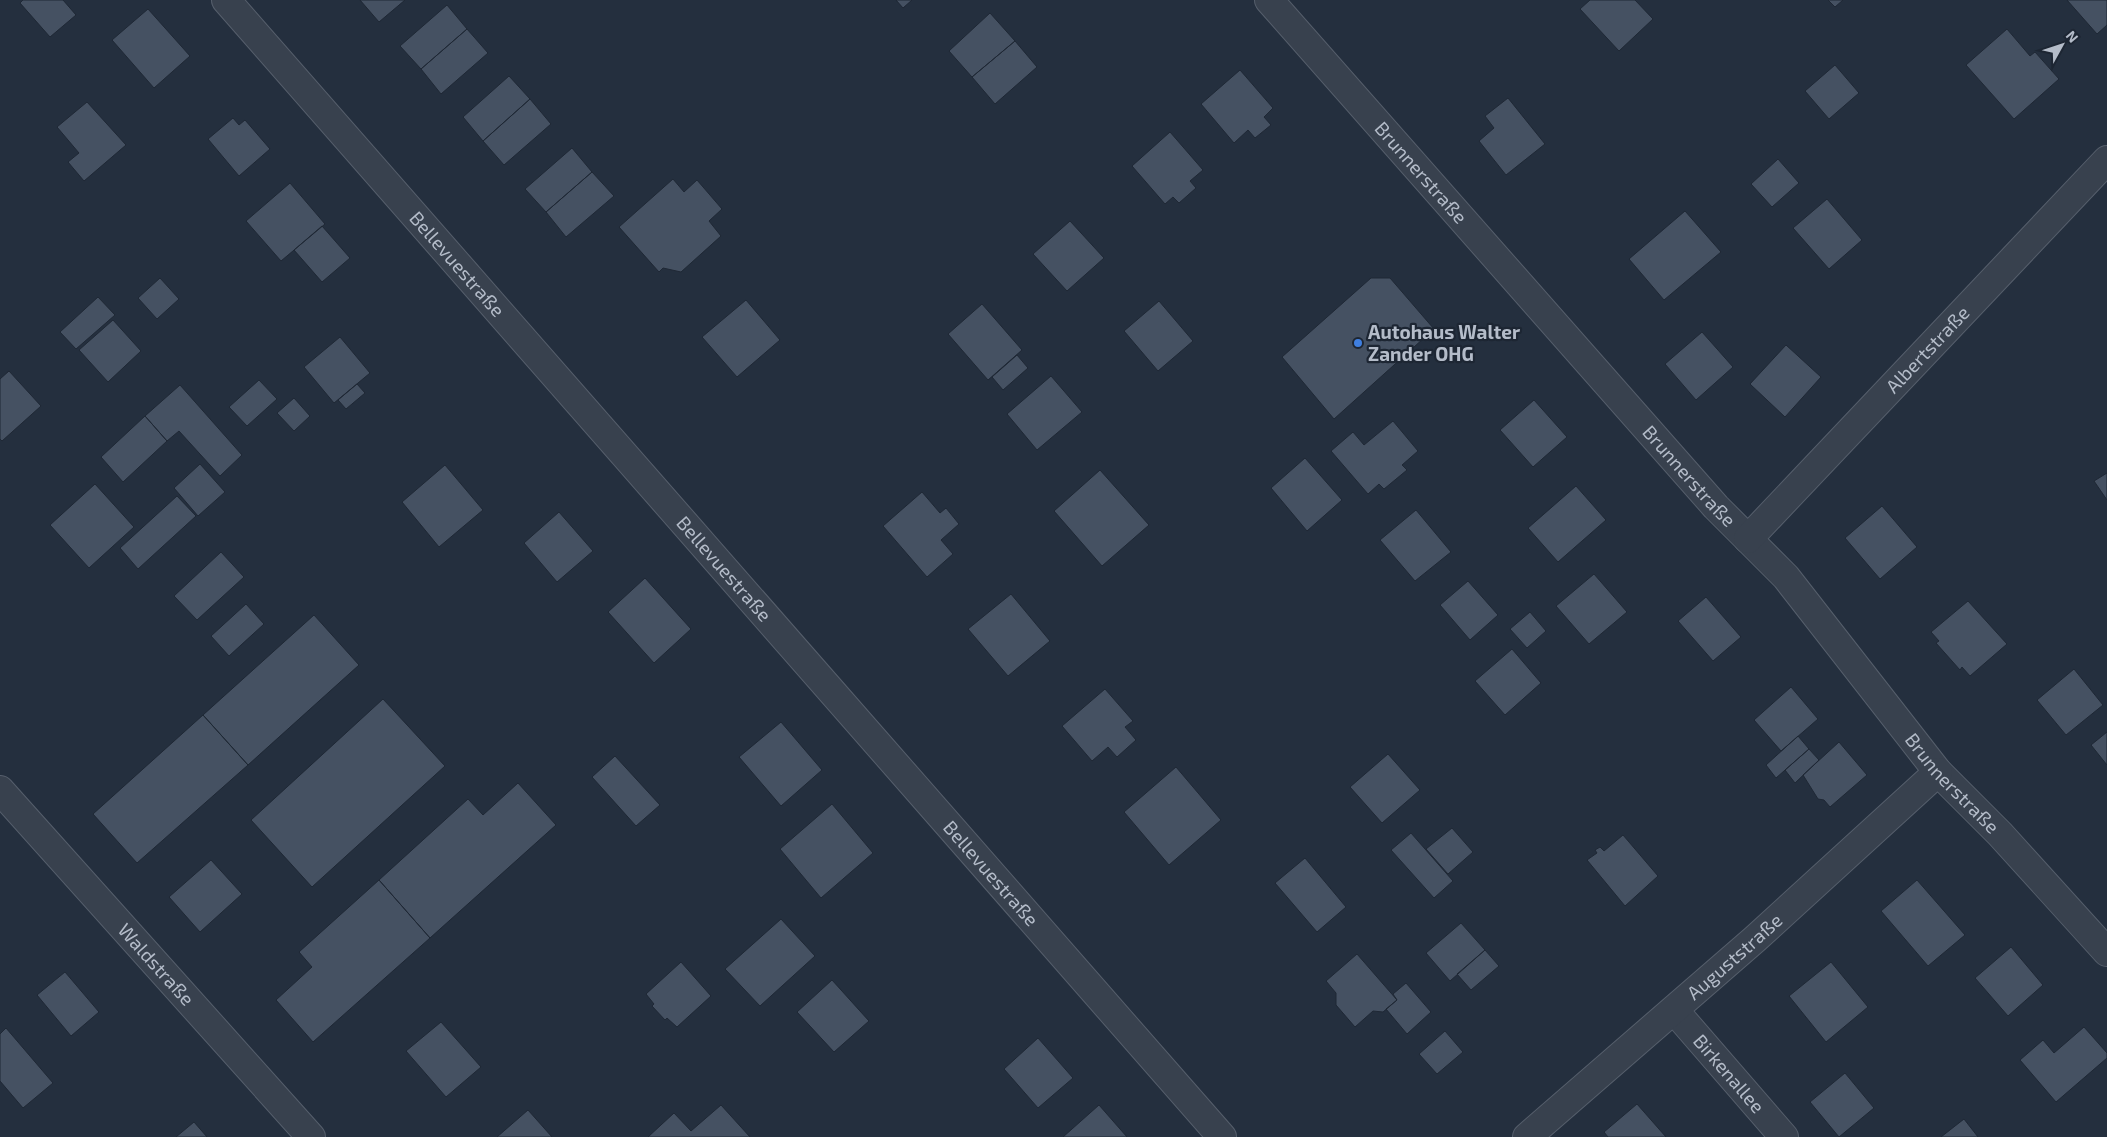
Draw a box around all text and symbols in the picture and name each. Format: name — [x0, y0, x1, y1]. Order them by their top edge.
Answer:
north arrow — [2037, 20, 2087, 70]
text: N — [2063, 27, 2082, 46]
street label: Brunnerstraße — [1370, 117, 1472, 228]
street label: Bellevuestraße — [405, 206, 510, 321]
street label: Albertstraße — [1880, 301, 1974, 398]
place label: Autohaus Walter Zander OHG — [1368, 320, 1520, 365]
marker: Autohaus Walter Zander OHG — [1352, 337, 1364, 349]
street label: Brunnerstraße — [1638, 420, 1741, 531]
street label: Bellevuestraße — [672, 511, 777, 626]
street label: Brunnerstraße — [1901, 728, 2004, 838]
street label: Bellevuestraße — [939, 816, 1044, 930]
street label: Auguststraße — [1682, 908, 1786, 1004]
street label: Waldstraße — [114, 918, 199, 1010]
street label: Birkenallee — [1689, 1029, 1770, 1117]

